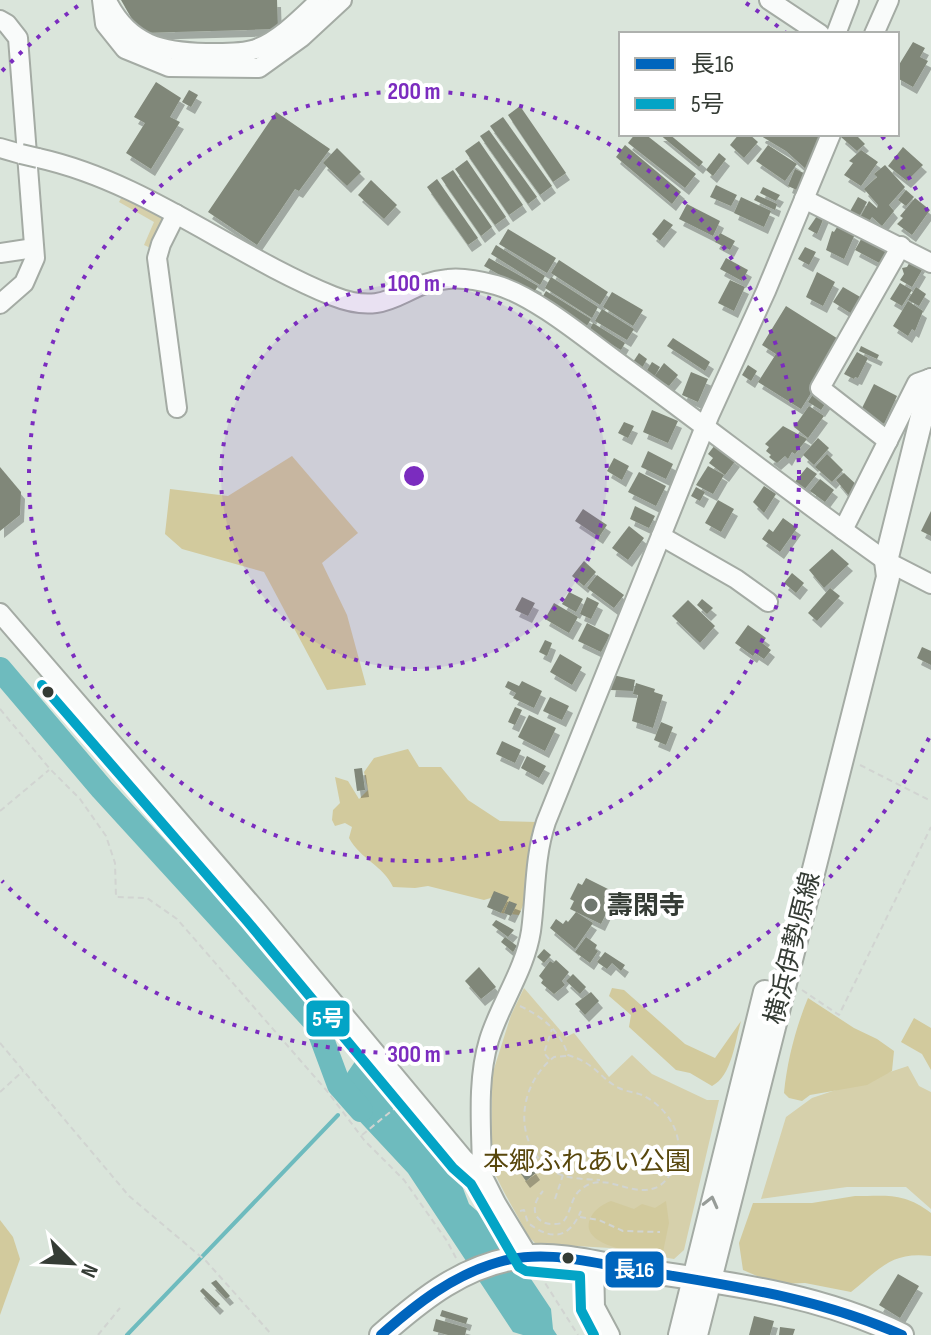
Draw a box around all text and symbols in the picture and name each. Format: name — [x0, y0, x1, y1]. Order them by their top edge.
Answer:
legend — [619, 32, 899, 136]
text: 長16 — [691, 50, 734, 79]
text: 200 m — [387, 77, 441, 106]
text: 5号 — [691, 90, 725, 119]
text: 100 m — [388, 269, 440, 298]
centre of rings — [400, 462, 428, 490]
unlabelled marker — [40, 684, 56, 700]
street label: 横浜伊勢原線 — [760, 869, 827, 1028]
place label: 壽閑寺 — [607, 891, 685, 922]
marker: 壽閑寺 — [582, 896, 600, 914]
line badge: 5号 — [305, 999, 351, 1038]
text: 5号 — [312, 1006, 344, 1033]
text: 300 m — [387, 1040, 441, 1069]
park label: 本郷ふれあい公園 — [483, 1147, 691, 1178]
one-way arrow — [702, 1196, 719, 1210]
north arrow — [32, 1223, 112, 1303]
unlabelled marker — [560, 1250, 576, 1266]
line badge: 長16 — [604, 1250, 665, 1289]
text: 長16 — [614, 1257, 655, 1284]
text: N — [74, 1260, 104, 1281]

